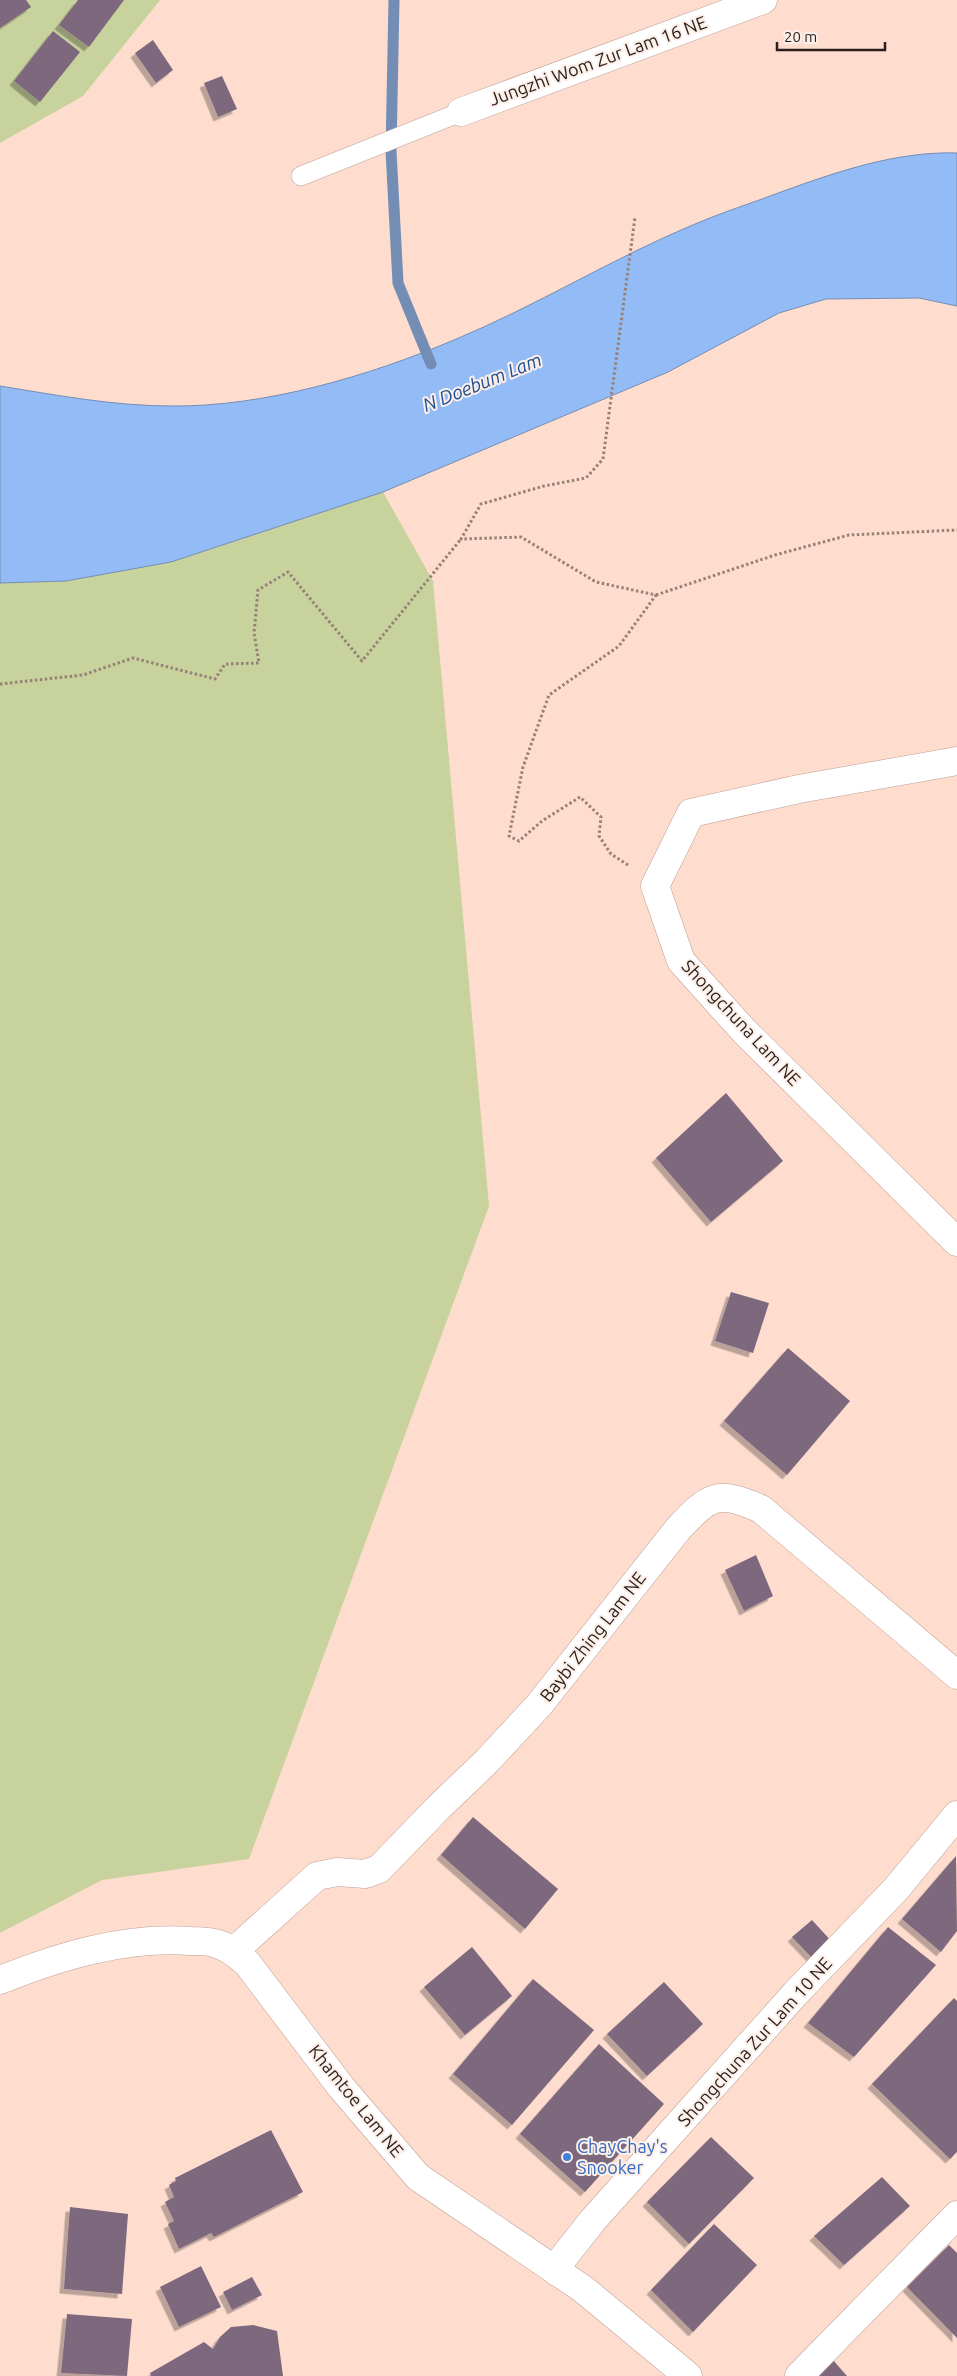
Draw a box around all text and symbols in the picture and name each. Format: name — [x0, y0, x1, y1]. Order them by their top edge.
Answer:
street label: Jungzhi Wom Zur Lam 16 NE — [486, 11, 709, 109]
scale bar — [777, 20, 884, 52]
text: 20 m — [784, 28, 817, 45]
water label: N Doebum Lam — [419, 348, 545, 416]
street label: Shongchuna Lam NE — [678, 955, 805, 1089]
street label: Baybi Zhing Lam NE — [535, 1568, 649, 1705]
street label: Shongchuna Zur Lam 10 NE — [673, 1953, 835, 2130]
street label: Khamtoe Lam NE — [305, 2040, 408, 2161]
place label: ChayChay's Snooker — [577, 2136, 668, 2177]
marker: ChayChay's Snooker — [561, 2151, 573, 2163]

